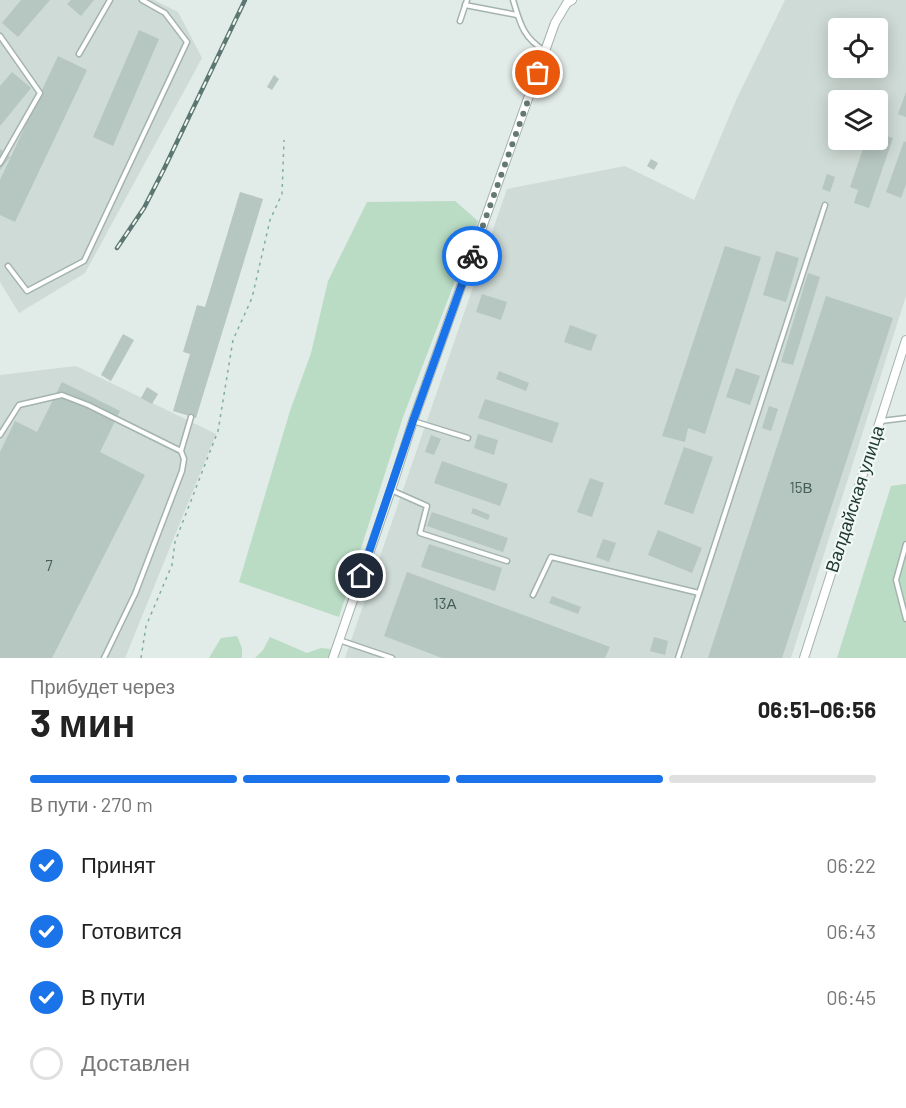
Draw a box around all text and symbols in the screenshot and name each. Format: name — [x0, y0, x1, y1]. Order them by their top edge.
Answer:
map controls — [828, 18, 888, 150]
button: locate — [828, 18, 888, 78]
pin — [512, 47, 563, 98]
icon: bag — [521, 56, 554, 89]
button: layers — [828, 90, 888, 150]
courier — [442, 226, 502, 286]
icon: bike — [456, 240, 489, 273]
street label: Валдайская улица — [820, 422, 888, 575]
house number: 15В — [790, 478, 812, 496]
pin — [335, 550, 386, 601]
house number: 7 — [45, 556, 53, 574]
icon: home — [344, 559, 377, 592]
house number: 13А — [434, 594, 456, 612]
text: Прибудет через — [30, 674, 175, 698]
text: 06:51–06:56 — [758, 696, 876, 722]
text: 3 мин — [30, 698, 135, 745]
text: В пути · 270 m — [30, 792, 153, 816]
icon: check — [30, 849, 63, 882]
text: Принят — [81, 851, 155, 877]
text: 06:22 — [826, 853, 876, 877]
icon: check — [30, 915, 63, 948]
text: Готовится — [81, 917, 182, 943]
text: 06:43 — [826, 919, 876, 943]
icon: check — [30, 981, 63, 1014]
text: В пути — [81, 983, 145, 1009]
text: 06:45 — [826, 985, 876, 1009]
text: Доставлен — [81, 1049, 190, 1075]

